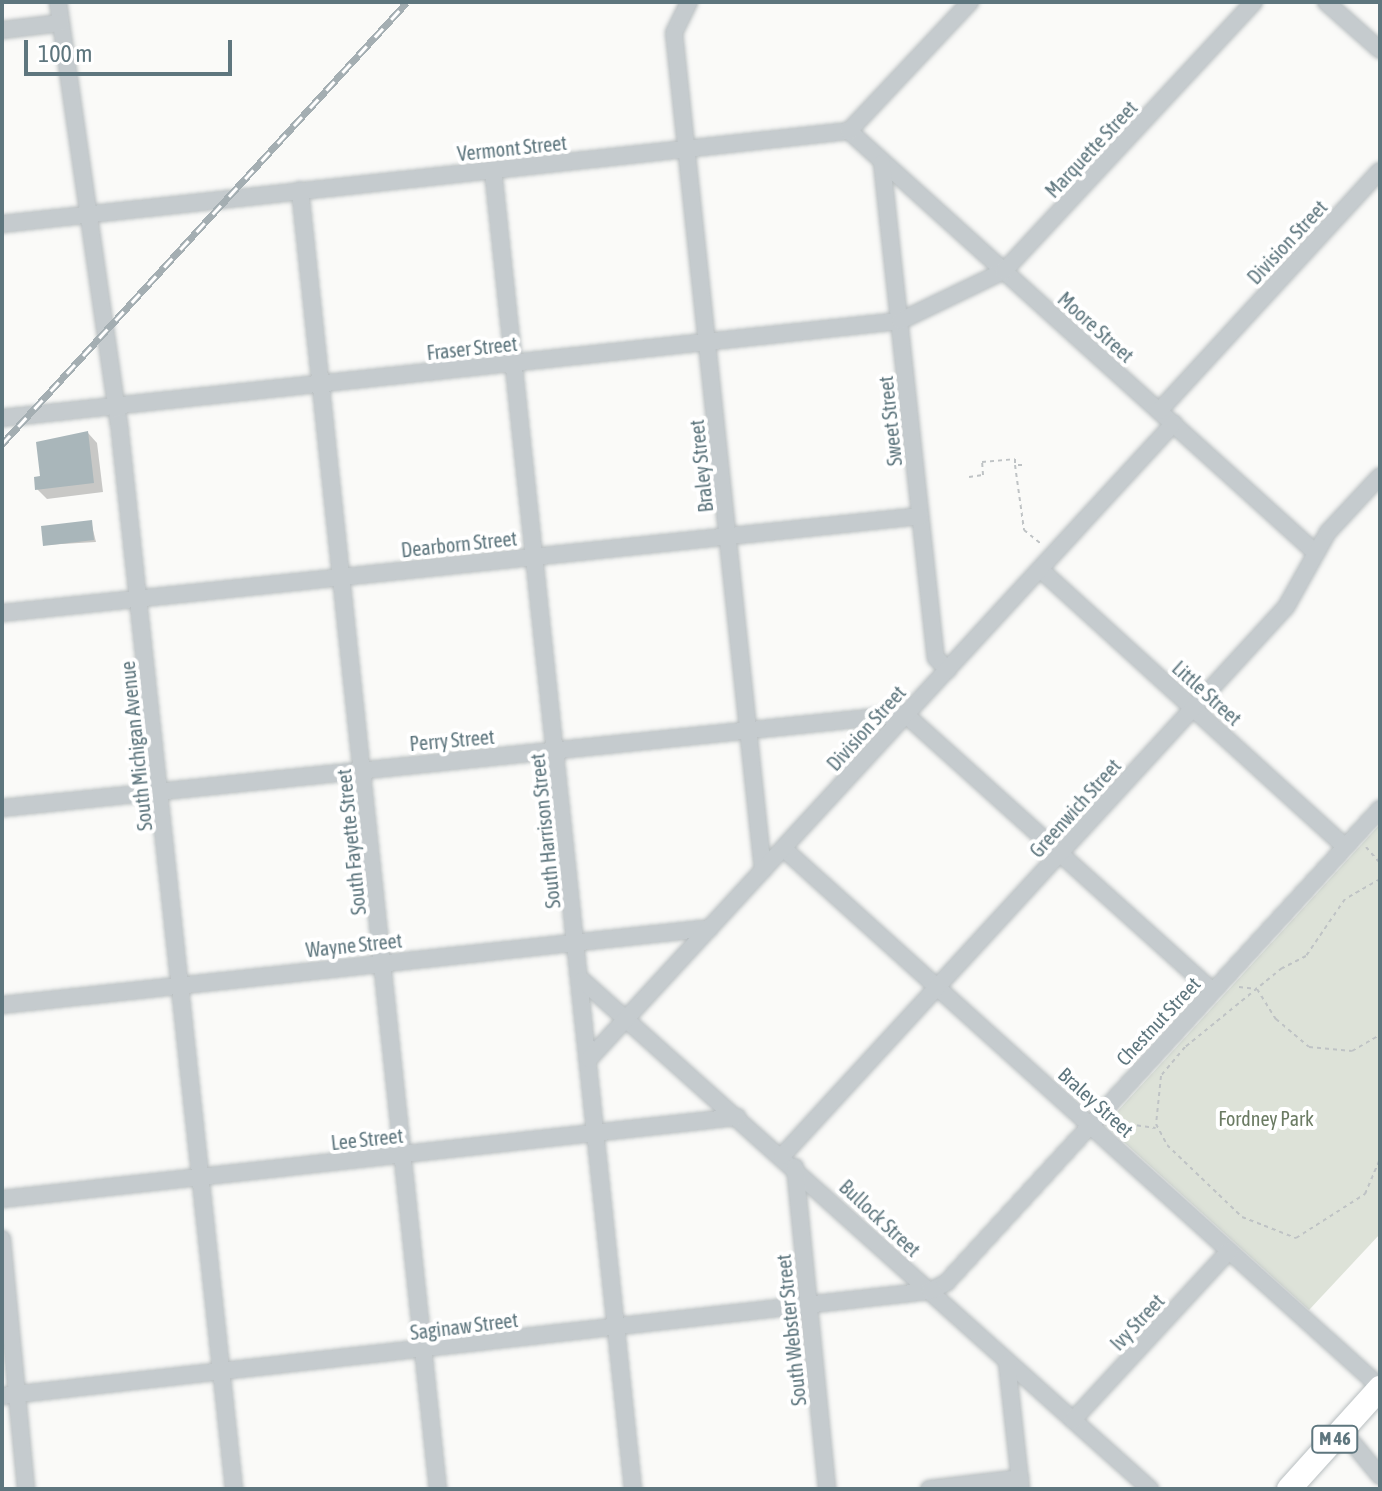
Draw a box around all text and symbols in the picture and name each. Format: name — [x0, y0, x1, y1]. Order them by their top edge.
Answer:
scale bar — [28, 24, 236, 74]
text: 100 m — [38, 40, 92, 67]
street label: Marquette Street — [1040, 96, 1142, 202]
street label: Vermont Street — [456, 130, 568, 166]
street label: Division Street — [1242, 195, 1332, 289]
street label: Moore Street — [1053, 287, 1139, 367]
street label: Fraser Street — [425, 331, 519, 365]
street label: Sweet Street — [873, 375, 907, 467]
street label: Braley Street — [684, 418, 718, 514]
street label: Dearborn Street — [400, 526, 518, 562]
street label: Little Street — [1168, 656, 1246, 730]
street label: South Michigan Avenue — [115, 660, 157, 832]
street label: Division Street — [822, 681, 910, 775]
street label: Perry Street — [408, 724, 496, 756]
street label: South Harrison Street — [525, 752, 565, 910]
street label: Greenwich Street — [1024, 754, 1126, 862]
street label: South Fayette Street — [331, 768, 371, 916]
street label: Wayne Street — [305, 928, 403, 962]
street label: Chestnut Street — [1111, 972, 1205, 1070]
street label: Braley Street — [1053, 1062, 1139, 1142]
park label: Fordney Park — [1218, 1106, 1314, 1130]
street label: Lee Street — [330, 1123, 404, 1155]
street label: Bullock Street — [835, 1175, 925, 1261]
street label: South Webster Street — [771, 1253, 811, 1407]
street label: Ivy Street — [1105, 1289, 1169, 1355]
street label: Saginaw Street — [409, 1307, 519, 1345]
road number: M 46 — [1311, 1425, 1359, 1453]

